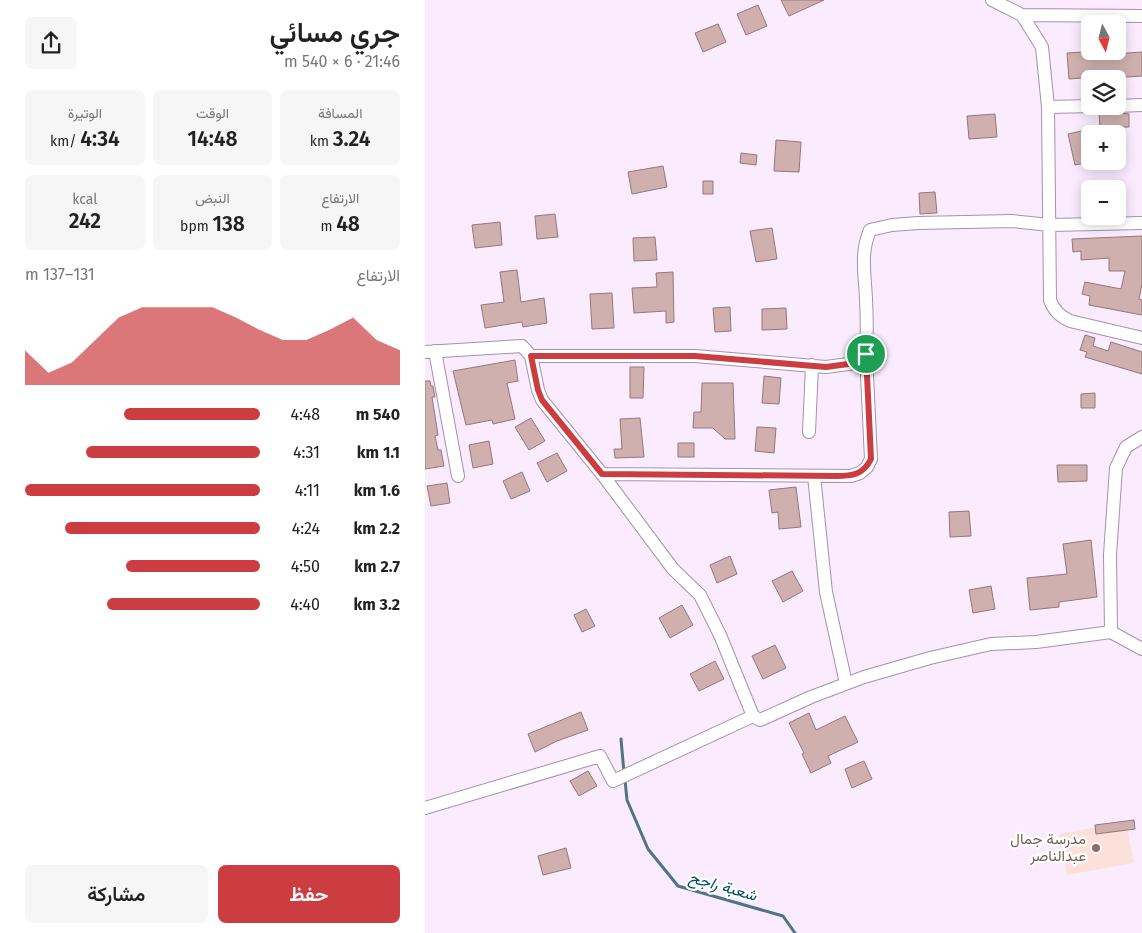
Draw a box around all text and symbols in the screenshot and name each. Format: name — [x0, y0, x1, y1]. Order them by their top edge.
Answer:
north arrow — [1081, 15, 1126, 60]
map controls — [1081, 15, 1126, 225]
text: جري مسائي — [269, 16, 400, 49]
button: share — [25, 17, 77, 69]
text: 21:46 · 6 × 540 m — [284, 52, 400, 71]
button: layers — [1081, 70, 1126, 115]
text: الوتيرة — [68, 105, 102, 122]
text: الوقت — [196, 105, 229, 122]
text: المسافة — [318, 105, 362, 122]
button: + — [1081, 125, 1126, 170]
text: 4:34 — [80, 126, 120, 152]
text: 14:48 — [188, 126, 237, 152]
text: 3.24 — [333, 126, 370, 152]
text: /km — [50, 133, 80, 150]
text: km — [310, 133, 333, 150]
button: − — [1081, 180, 1126, 225]
text: النبض — [195, 190, 230, 207]
text: الارتفاع — [321, 190, 359, 207]
text: kcal — [72, 191, 97, 208]
text: 242 — [69, 208, 101, 234]
text: 138 — [212, 211, 245, 237]
text: 48 — [336, 211, 360, 237]
text: bpm — [180, 218, 212, 235]
text: m — [320, 218, 336, 235]
text: 131–137 m — [25, 265, 95, 284]
text: الارتفاع — [357, 266, 400, 285]
pin — [845, 333, 887, 375]
icon: arrive — [852, 340, 880, 368]
text: 4:48 — [290, 405, 320, 424]
text: 540 m — [356, 405, 400, 424]
text: 4:31 — [293, 443, 320, 462]
text: 1.1 km — [357, 443, 400, 462]
text: 4:11 — [295, 481, 320, 500]
text: 1.6 km — [354, 481, 400, 500]
text: 4:24 — [292, 519, 320, 538]
text: 2.2 km — [353, 519, 400, 538]
text: 4:50 — [291, 557, 320, 576]
text: 2.7 km — [354, 557, 400, 576]
text: 4:40 — [290, 595, 320, 614]
text: 3.2 km — [353, 595, 400, 614]
place label: مدرسة جمال عبدالناصر — [1010, 830, 1086, 865]
marker: مدرسة جمال عبدالناصر — [1090, 842, 1102, 854]
button: مشاركة — [25, 865, 208, 923]
button: حفظ — [218, 865, 400, 923]
water label: شعبة راجح — [686, 867, 759, 907]

